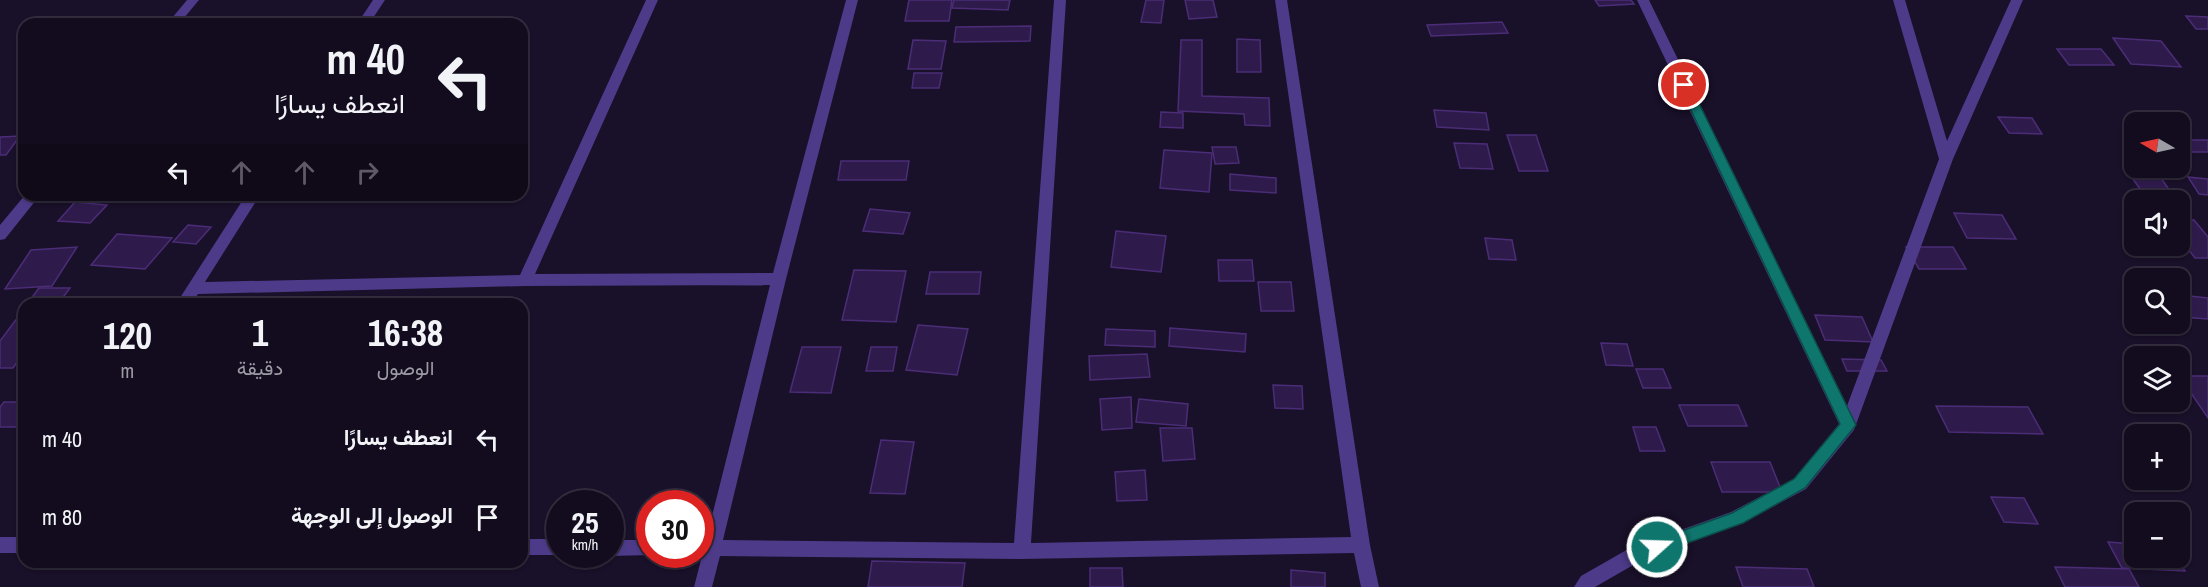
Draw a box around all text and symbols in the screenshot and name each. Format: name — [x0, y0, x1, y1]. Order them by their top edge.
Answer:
text: 40 m — [326, 31, 405, 87]
icon: left — [426, 42, 504, 120]
pin — [1658, 59, 1709, 110]
icon: arrive — [1667, 68, 1700, 101]
text: انعطف يسارًا — [274, 85, 405, 121]
north arrow — [2124, 112, 2190, 178]
map controls — [2124, 112, 2190, 568]
icon: left — [162, 156, 195, 189]
icon: ahead — [225, 156, 258, 189]
icon: ahead — [288, 156, 321, 189]
icon: right — [351, 156, 384, 189]
button: sound — [2124, 190, 2190, 256]
button: search — [2124, 268, 2190, 334]
text: 1 — [252, 309, 268, 357]
text: 16:38 — [368, 309, 443, 357]
text: 120 — [103, 312, 152, 360]
button: layers — [2124, 346, 2190, 412]
text: دقيقة — [237, 354, 283, 381]
text: الوصول — [377, 354, 434, 381]
text: m — [121, 357, 134, 384]
text: انعطف يسارًا — [344, 422, 453, 452]
icon: left — [471, 423, 504, 456]
text: 40 m — [42, 424, 82, 454]
button: + — [2124, 424, 2190, 490]
speed limit sign: 30 — [636, 490, 714, 568]
text: الوصول إلى الوجهة — [291, 500, 453, 530]
icon: arrive — [471, 501, 504, 534]
text: 80 m — [42, 502, 82, 532]
text: 25 — [571, 502, 599, 542]
button: − — [2124, 502, 2190, 568]
position arrow — [1625, 515, 1689, 579]
text: km/h — [572, 534, 598, 555]

